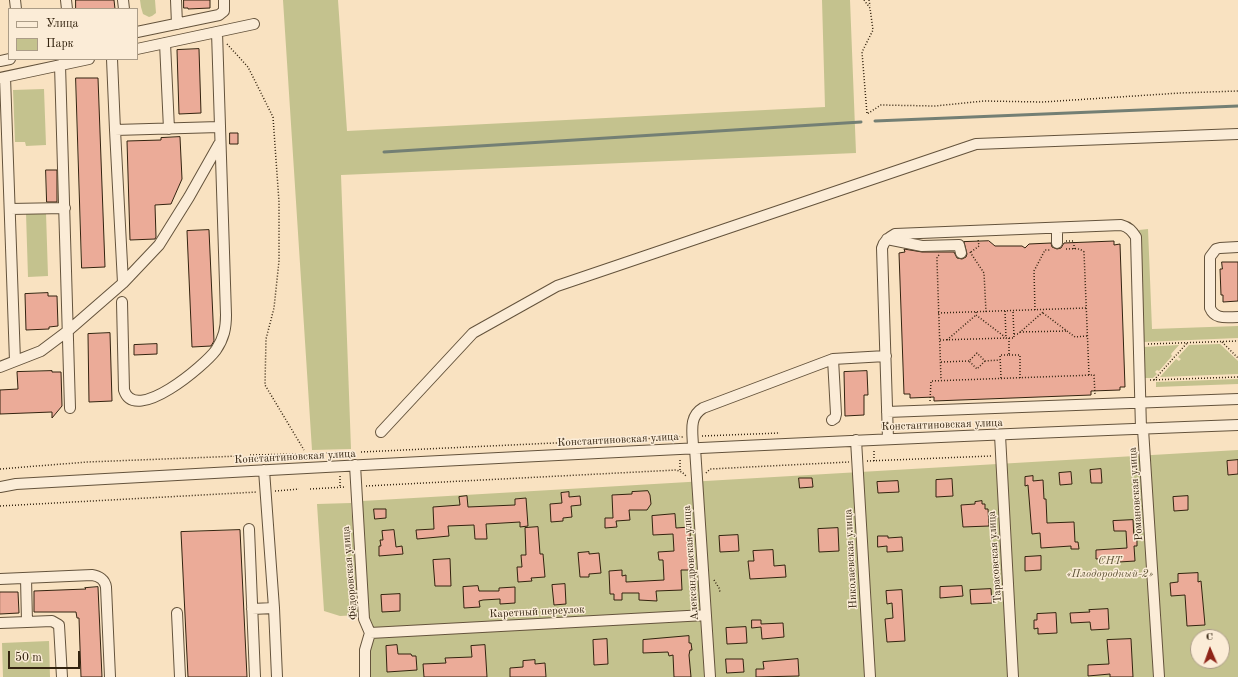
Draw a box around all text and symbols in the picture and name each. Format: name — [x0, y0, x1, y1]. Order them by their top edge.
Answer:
legend — [8, 8, 138, 60]
text: Улица — [46, 18, 79, 30]
text: Парк — [46, 38, 74, 50]
street label: Константиновская улица — [881, 416, 1003, 434]
street label: Константиновская улица — [557, 430, 679, 450]
street label: Константиновская улица — [234, 447, 356, 467]
street label: Романовская улица — [1126, 447, 1146, 541]
street label: Александровская улица — [680, 505, 702, 621]
street label: Николаевская улица — [842, 509, 860, 609]
street label: Тарасовская улица — [985, 511, 1005, 603]
street label: Фёдоровская улица — [339, 525, 361, 621]
park label: СНТ «Плодородный-2» — [1067, 554, 1153, 580]
street label: Каретный переулок — [489, 603, 585, 621]
north arrow — [1190, 629, 1230, 669]
text: С — [1206, 632, 1213, 643]
scale bar — [10, 643, 82, 669]
text: 50 m — [15, 652, 42, 664]

